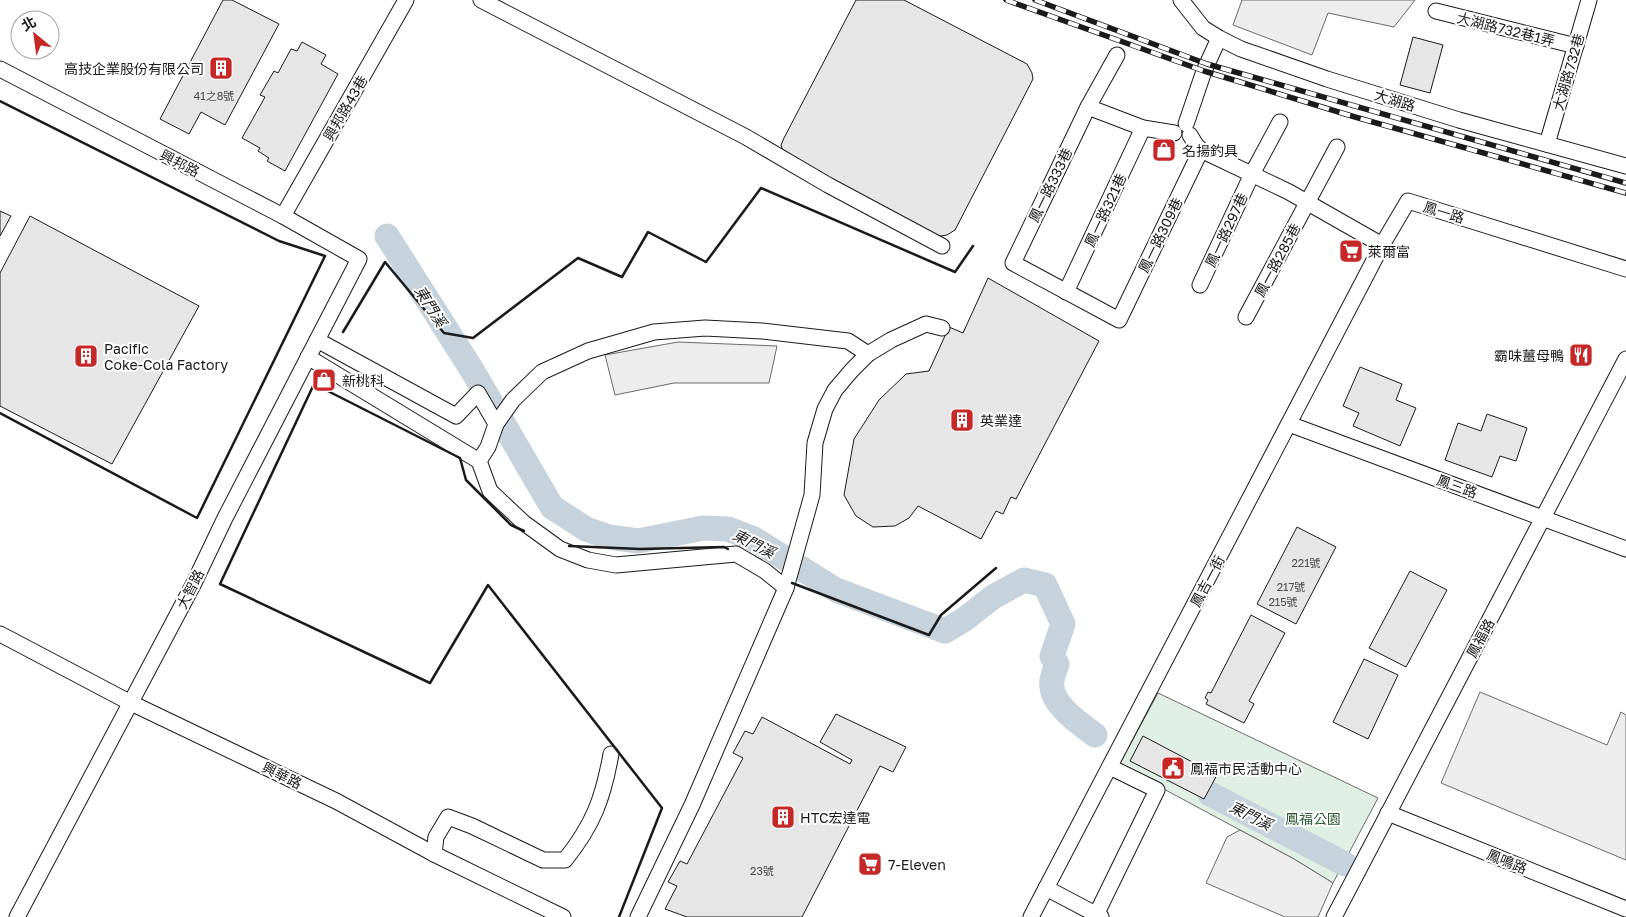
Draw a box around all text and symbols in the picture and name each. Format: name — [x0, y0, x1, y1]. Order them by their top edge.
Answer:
street label: 大湖路732巷1弄 — [1455, 9, 1557, 49]
north arrow — [10, 10, 60, 60]
text: 北 — [18, 12, 39, 34]
street label: 大湖路732巷 — [1549, 31, 1587, 113]
building icon: 高技企業股份有限公司 — [208, 55, 234, 81]
place label: 高技企業股份有限公司 — [64, 60, 204, 77]
street label: 興邦路43巷 — [319, 72, 371, 144]
street label: 大湖路 — [1372, 86, 1418, 114]
house number: 41之8號 — [194, 89, 234, 102]
shop icon: 名揚釣具 — [1151, 137, 1177, 163]
place label: 名揚釣具 — [1182, 142, 1238, 159]
street label: 鳳一路333巷 — [1025, 145, 1075, 225]
street label: 興邦路 — [157, 146, 203, 180]
street label: 鳳一路321巷 — [1081, 171, 1129, 249]
street label: 鳳一路297巷 — [1201, 190, 1251, 270]
street label: 鳳一路309巷 — [1135, 195, 1185, 275]
street label: 鳳一路 — [1421, 198, 1467, 226]
street label: 鳳一路285巷 — [1251, 220, 1303, 300]
supermarket icon: 萊爾富 — [1338, 238, 1364, 264]
place label: 萊爾富 — [1368, 243, 1410, 260]
water label: 東門溪 — [411, 282, 452, 332]
place label: Pacific Coke-Cola Factory — [104, 340, 228, 373]
restaurant icon: 霸味薑母鴨 — [1568, 342, 1594, 368]
building icon: Pacific Coke-Cola Factory — [73, 343, 99, 369]
place label: 霸味薑母鴨 — [1494, 347, 1564, 364]
shop icon: 新桃科 — [311, 367, 337, 393]
place label: 新桃科 — [342, 372, 384, 389]
building icon: 英業達 — [949, 407, 975, 433]
place label: 英業達 — [980, 412, 1022, 429]
street label: 鳳三路 — [1434, 471, 1480, 501]
water label: 東門溪 — [730, 525, 780, 562]
street label: 鳳吉一街 — [1186, 552, 1228, 610]
house number: 221號 — [1291, 556, 1321, 569]
street label: 大智路 — [173, 566, 207, 612]
house number: 217號 — [1277, 580, 1305, 593]
house number: 215號 — [1268, 595, 1298, 608]
street label: 鳳福路 — [1463, 615, 1497, 661]
public building icon: 鳳福市民活動中心 — [1160, 755, 1186, 781]
street label: 興華路 — [259, 758, 305, 792]
place label: 鳳福市民活動中心 — [1190, 760, 1302, 777]
water label: 東門溪 — [1227, 797, 1277, 834]
building icon: HTC宏達電 — [770, 804, 796, 830]
place label: HTC宏達電 — [800, 809, 871, 826]
park label: 鳳福公園 — [1285, 810, 1341, 827]
street label: 鳳鳴路 — [1484, 845, 1530, 877]
supermarket icon: 7-Eleven — [857, 851, 883, 877]
place label: 7-Eleven — [888, 856, 946, 873]
house number: 23號 — [750, 864, 774, 877]

